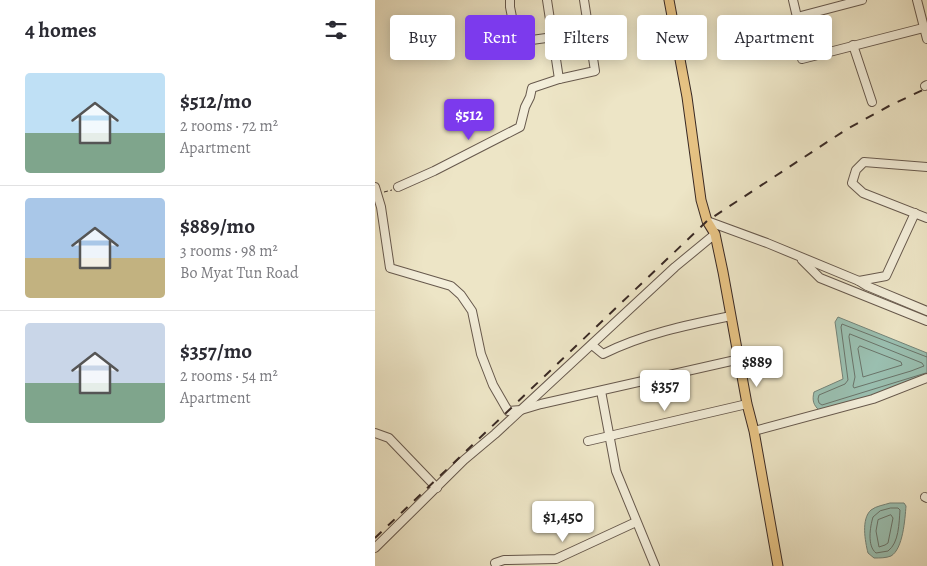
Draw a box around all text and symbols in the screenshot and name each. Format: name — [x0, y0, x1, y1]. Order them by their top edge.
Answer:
chip: Buy — [390, 15, 455, 60]
chip: Rent — [465, 15, 535, 60]
chip: Filters — [545, 15, 627, 60]
chip: New — [637, 15, 707, 60]
chip: Apartment — [717, 15, 832, 60]
text: 4 homes — [25, 16, 97, 44]
icon: filters — [322, 16, 350, 44]
text: $512/mo — [180, 87, 252, 115]
icon: home — [65, 93, 125, 153]
pin: $512 — [439, 98, 499, 141]
text: $512 — [455, 104, 483, 126]
text: 2 rooms · 72 m² — [180, 115, 278, 137]
text: Apartment — [180, 137, 251, 159]
text: $889/mo — [180, 212, 255, 240]
icon: home — [65, 218, 125, 278]
text: 3 rooms · 98 m² — [180, 240, 278, 262]
text: Bo Myat Tun Road — [180, 262, 299, 284]
text: $357/mo — [180, 337, 252, 365]
icon: home — [65, 343, 125, 403]
pin: $889 — [727, 346, 787, 388]
text: $889 — [742, 351, 772, 373]
text: 2 rooms · 54 m² — [180, 365, 278, 387]
pin: $357 — [635, 370, 695, 412]
text: $357 — [651, 375, 679, 397]
text: Apartment — [180, 387, 251, 409]
pin: $1,450 — [522, 500, 604, 543]
text: $1,450 — [543, 506, 583, 528]

